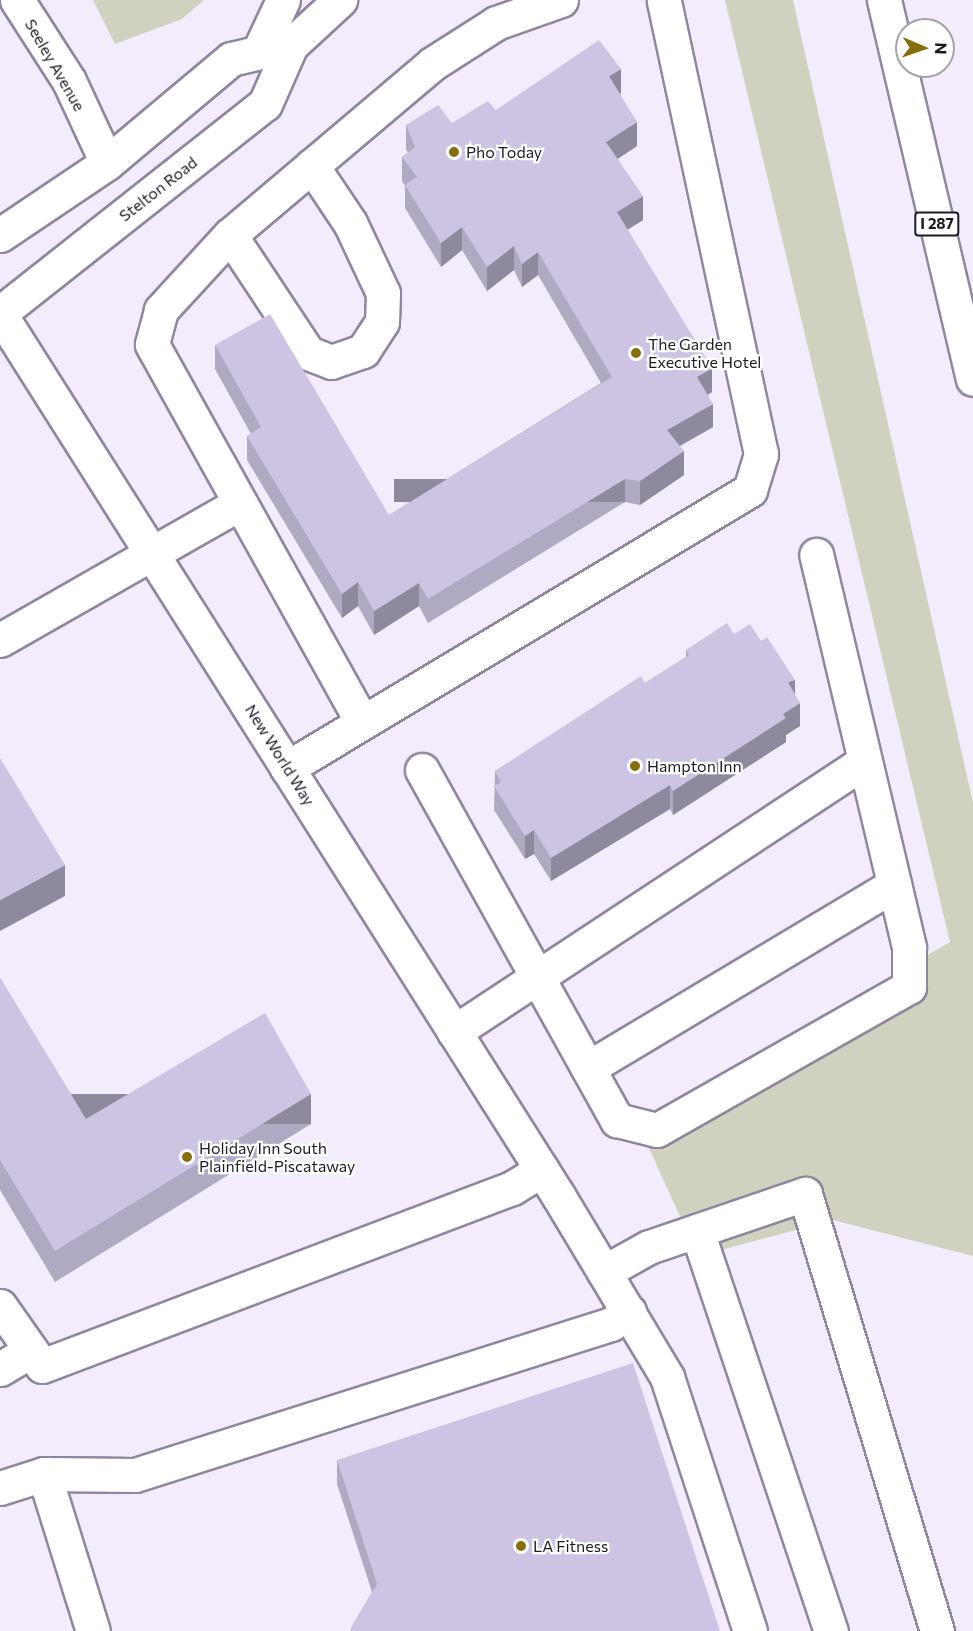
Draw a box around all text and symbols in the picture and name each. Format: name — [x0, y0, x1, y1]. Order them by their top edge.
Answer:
street label: Seeley Avenue — [21, 15, 89, 115]
north arrow — [895, 18, 955, 78]
text: N — [932, 42, 951, 55]
place label: Pho Today — [466, 142, 542, 162]
marker: Pho Today — [447, 145, 461, 159]
street label: Stelton Road — [115, 153, 201, 225]
road number: I 287 — [913, 212, 961, 236]
place label: The Garden Executive Hotel — [648, 334, 761, 372]
marker: The Garden Executive Hotel — [629, 346, 643, 360]
street label: New World Way — [241, 701, 319, 809]
place label: Hampton Inn — [647, 756, 742, 776]
marker: Hampton Inn — [628, 759, 642, 773]
place label: Holiday Inn South Plainfield-Piscataway — [199, 1138, 355, 1176]
marker: Holiday Inn South Plainfield-Piscataway — [180, 1150, 194, 1164]
place label: LA Fitness — [533, 1536, 608, 1556]
marker: LA Fitness — [514, 1539, 528, 1553]

